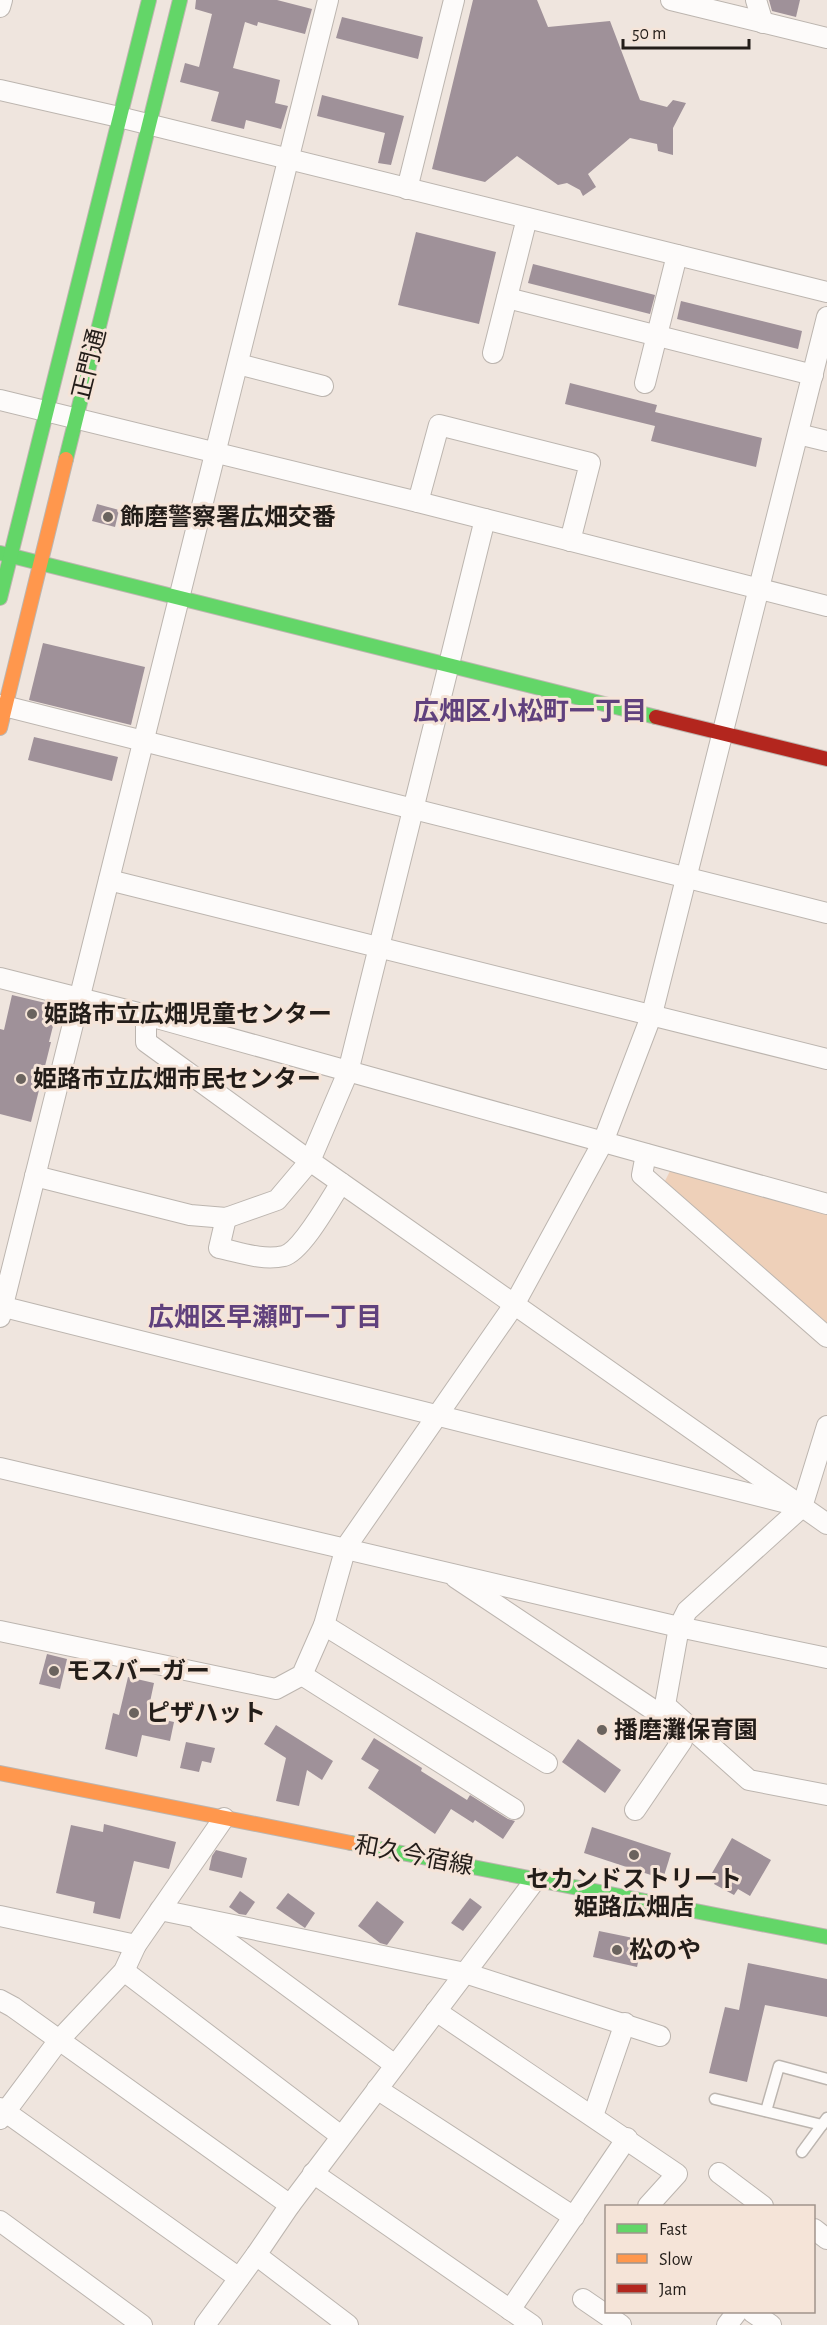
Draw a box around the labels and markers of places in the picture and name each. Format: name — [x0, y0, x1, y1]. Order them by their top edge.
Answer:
place label: 飾磨警察署広畑交番 — [120, 504, 336, 530]
marker: 飾磨警察署広畑交番 — [101, 510, 115, 524]
place label: 姫路市立広畑児童センター — [44, 1001, 332, 1027]
marker: 姫路市立広畑児童センター — [25, 1007, 39, 1021]
place label: 姫路市立広畑市民センター — [33, 1066, 321, 1092]
marker: 姫路市立広畑市民センター — [14, 1072, 28, 1086]
place label: モスバーガー — [66, 1658, 210, 1684]
marker: モスバーガー — [47, 1664, 61, 1678]
place label: ピザハット — [146, 1701, 266, 1726]
marker: ピザハット — [127, 1706, 141, 1720]
place label: 播磨灘保育園 — [614, 1717, 758, 1743]
marker: 播磨灘保育園 — [595, 1723, 609, 1737]
marker: セカンドストリート 姫路広畑店 — [627, 1848, 641, 1862]
place label: セカンドストリート 姫路広畑店 — [526, 1867, 742, 1920]
place label: 松のや — [629, 1937, 701, 1963]
marker: 松のや — [610, 1943, 624, 1957]

